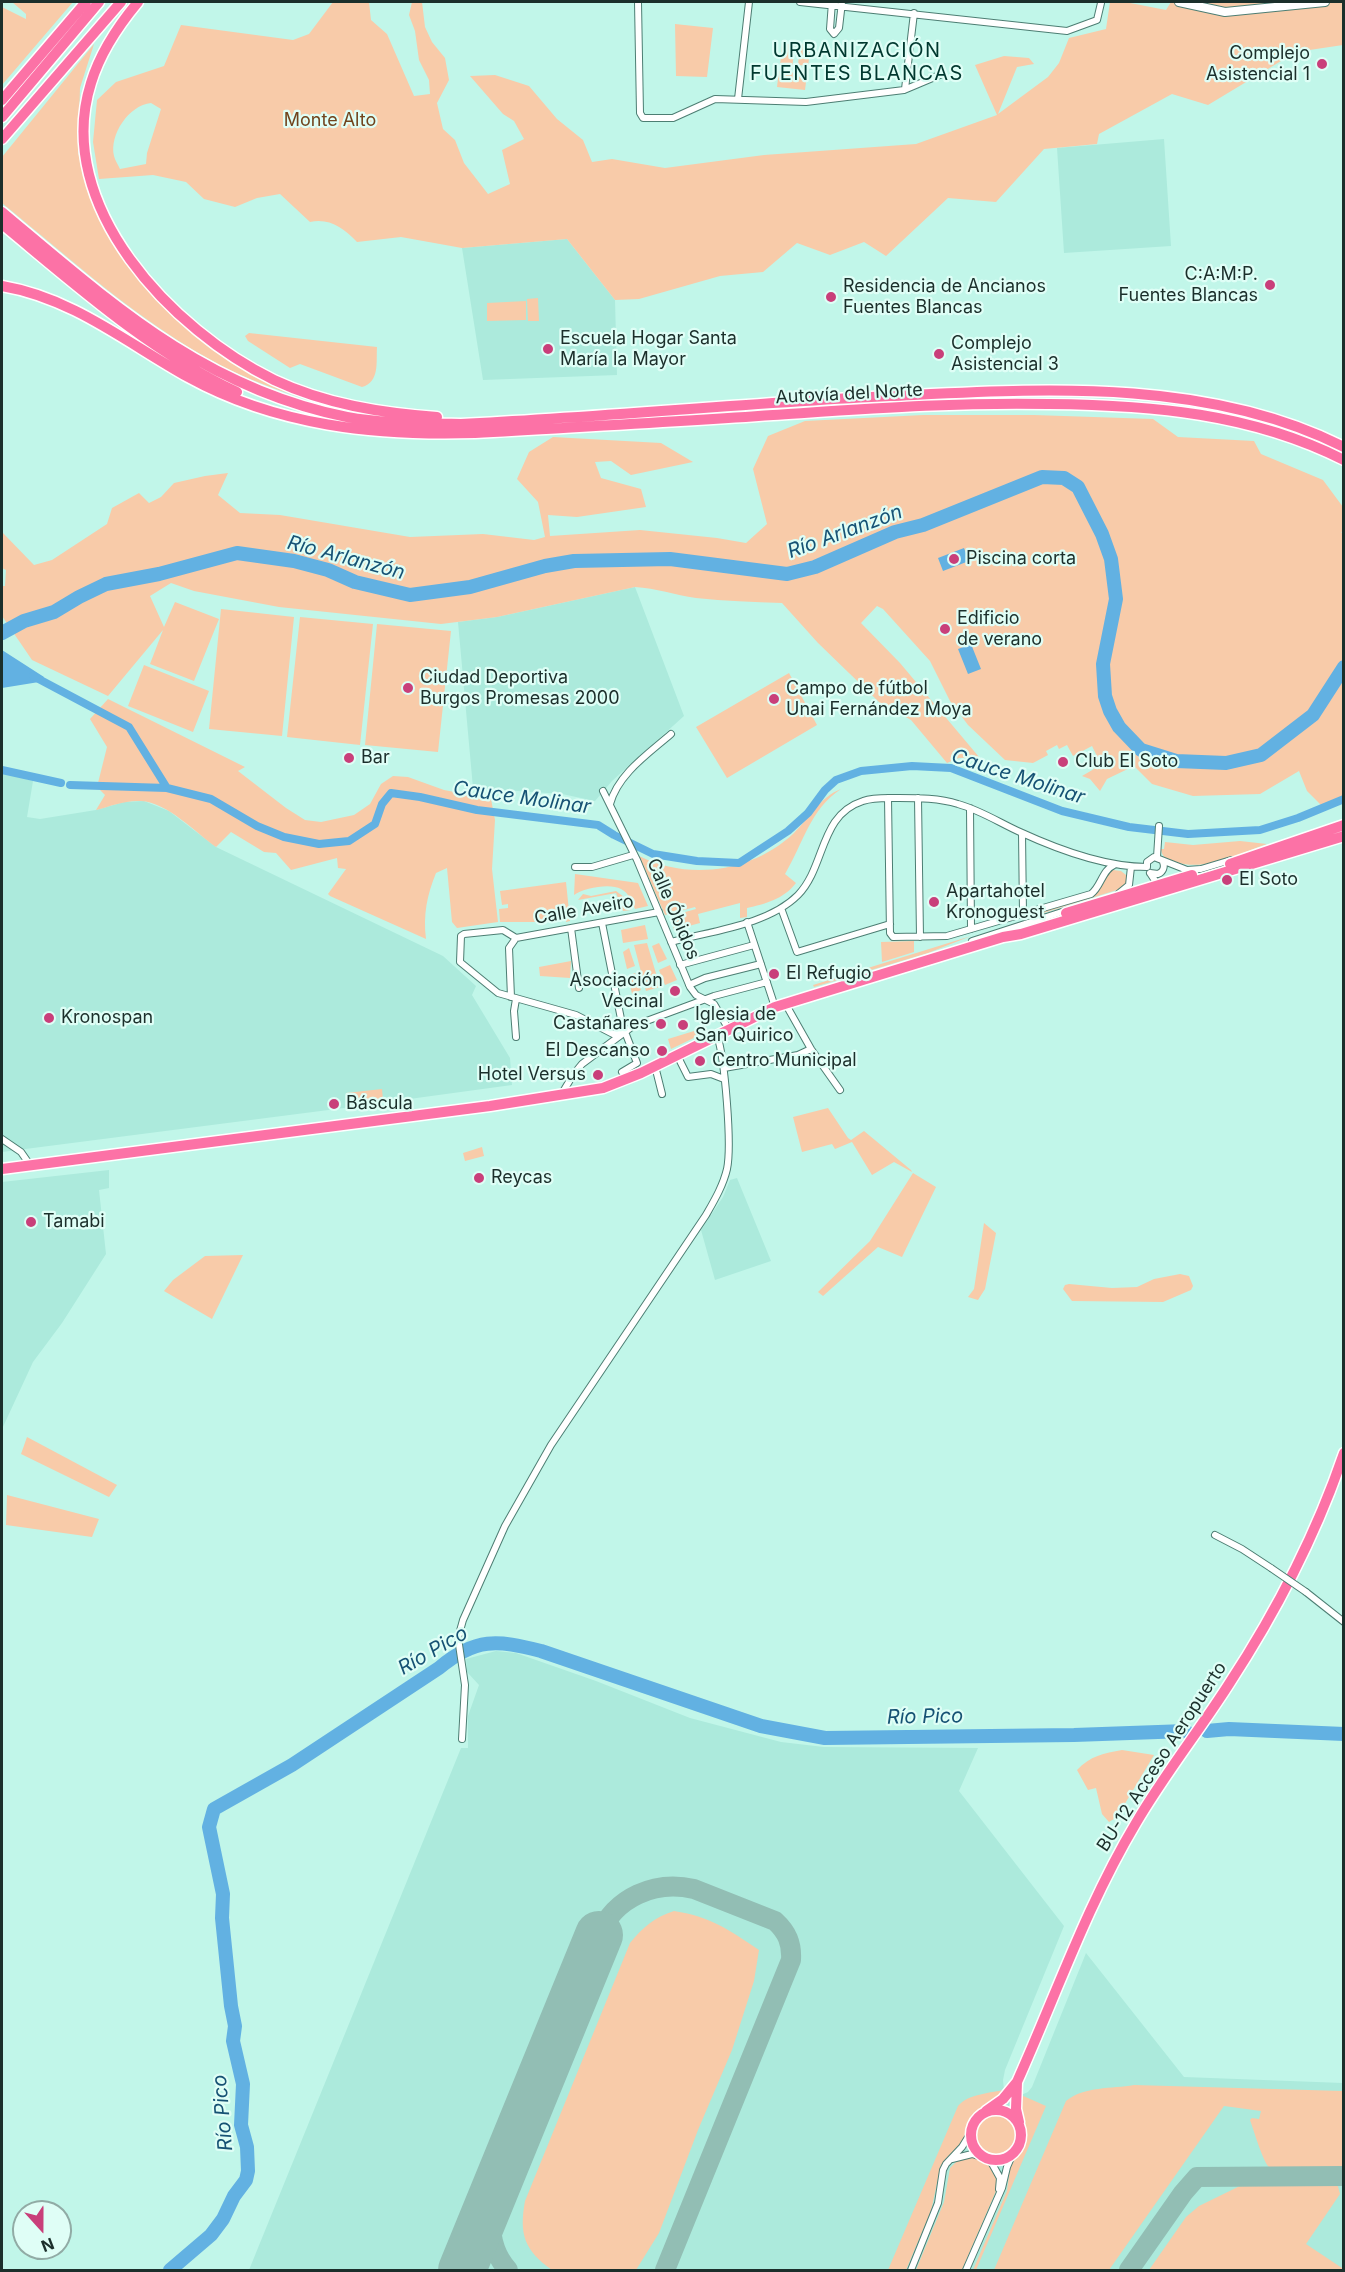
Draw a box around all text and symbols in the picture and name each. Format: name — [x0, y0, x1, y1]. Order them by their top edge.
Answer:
district label: URBANIZACIÓN FUENTES BLANCAS — [750, 39, 964, 86]
place label: Complejo Asistencial 1 — [1206, 43, 1310, 86]
marker: Complejo Asistencial 1 — [1315, 57, 1329, 71]
park label: Monte Alto — [284, 110, 376, 132]
place label: C:A:M:P. Fuentes Blancas — [1118, 264, 1258, 306]
place label: Residencia de Ancianos Fuentes Blancas — [843, 276, 1046, 318]
marker: C:A:M:P. Fuentes Blancas — [1263, 278, 1277, 292]
marker: Residencia de Ancianos Fuentes Blancas — [824, 290, 838, 304]
place label: Escuela Hogar Santa María la Mayor — [560, 328, 737, 370]
place label: Complejo Asistencial 3 — [951, 333, 1059, 376]
marker: Escuela Hogar Santa María la Mayor — [541, 342, 555, 356]
marker: Complejo Asistencial 3 — [932, 347, 946, 361]
street label: Autovía del Norte — [775, 379, 923, 409]
water label: Río Arlanzón — [784, 500, 906, 564]
water label: Río Arlanzón — [285, 531, 407, 585]
place label: Piscina corta — [966, 548, 1076, 570]
marker: Piscina corta — [947, 552, 961, 566]
place label: Edificio de verano — [957, 608, 1042, 650]
marker: Edificio de verano — [938, 622, 952, 636]
place label: Ciudad Deportiva Burgos Promesas 2000 — [420, 667, 620, 710]
place label: Campo de fútbol Unai Fernández Moya — [786, 678, 971, 720]
marker: Ciudad Deportiva Burgos Promesas 2000 — [401, 681, 415, 695]
marker: Campo de fútbol Unai Fernández Moya — [767, 692, 781, 706]
water label: Cauce Molinar — [948, 744, 1088, 810]
place label: Bar — [361, 747, 390, 769]
marker: Bar — [342, 751, 356, 765]
place label: Club El Soto — [1075, 751, 1178, 773]
marker: Club El Soto — [1056, 755, 1070, 769]
water label: Cauce Molinar — [452, 776, 592, 820]
street label: Calle Óbidos — [642, 855, 704, 963]
place label: El Soto — [1239, 869, 1298, 891]
marker: El Soto — [1220, 873, 1234, 887]
place label: Apartahotel Kronoguest — [946, 881, 1045, 924]
street label: Calle Aveiro — [533, 891, 635, 929]
marker: Apartahotel Kronoguest — [927, 895, 941, 909]
place label: El Refugio — [786, 963, 872, 985]
marker: El Refugio — [767, 967, 781, 981]
place label: Asociación Vecinal — [569, 970, 663, 1012]
marker: Asociación Vecinal — [668, 984, 682, 998]
place label: Iglesia de San Quirico — [695, 1004, 794, 1046]
place label: Kronospan — [61, 1007, 153, 1029]
marker: Kronospan — [42, 1011, 56, 1025]
place label: Castañares — [553, 1013, 649, 1035]
marker: Castañares — [654, 1017, 668, 1031]
marker: Iglesia de San Quirico — [676, 1018, 690, 1032]
place label: El Descanso — [545, 1040, 650, 1062]
marker: El Descanso — [655, 1044, 669, 1058]
place label: Centro Municipal — [712, 1050, 857, 1072]
marker: Centro Municipal — [693, 1054, 707, 1068]
place label: Hotel Versus — [478, 1064, 586, 1086]
marker: Hotel Versus — [591, 1068, 605, 1082]
place label: Báscula — [346, 1093, 413, 1115]
marker: Báscula — [327, 1097, 341, 1111]
place label: Reycas — [491, 1167, 552, 1189]
marker: Reycas — [472, 1171, 486, 1185]
place label: Tamabi — [43, 1211, 105, 1233]
marker: Tamabi — [24, 1215, 38, 1229]
water label: Río Pico — [394, 1622, 472, 1680]
street label: BU-12 Acceso Aeropuerto — [1093, 1658, 1231, 1856]
water label: Río Pico — [887, 1704, 963, 1730]
water label: Río Pico — [208, 2074, 238, 2152]
north arrow — [12, 2200, 72, 2260]
text: N — [38, 2233, 57, 2256]

